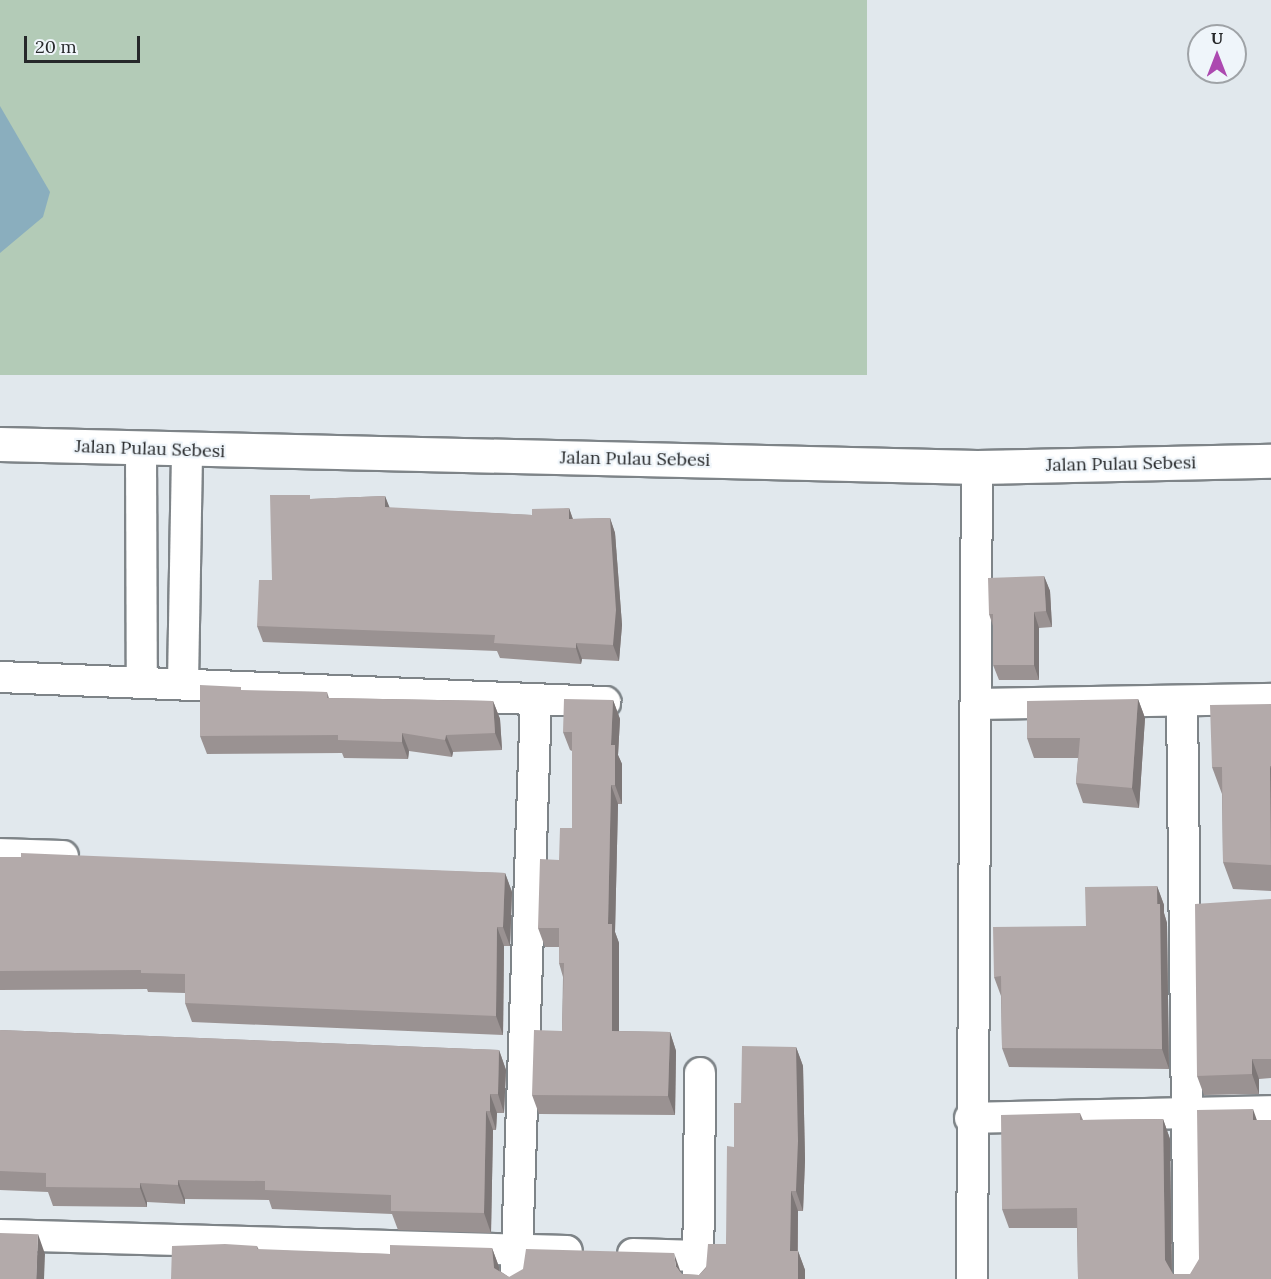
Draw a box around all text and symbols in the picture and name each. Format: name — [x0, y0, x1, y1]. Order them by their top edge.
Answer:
scale bar — [27, 24, 142, 62]
north arrow — [1187, 24, 1247, 84]
text: U — [1211, 28, 1223, 48]
text: 20 m — [35, 35, 77, 58]
street label: Jalan Pulau Sebesi — [74, 436, 226, 462]
street label: Jalan Pulau Sebesi — [560, 447, 710, 471]
street label: Jalan Pulau Sebesi — [1046, 452, 1196, 476]

